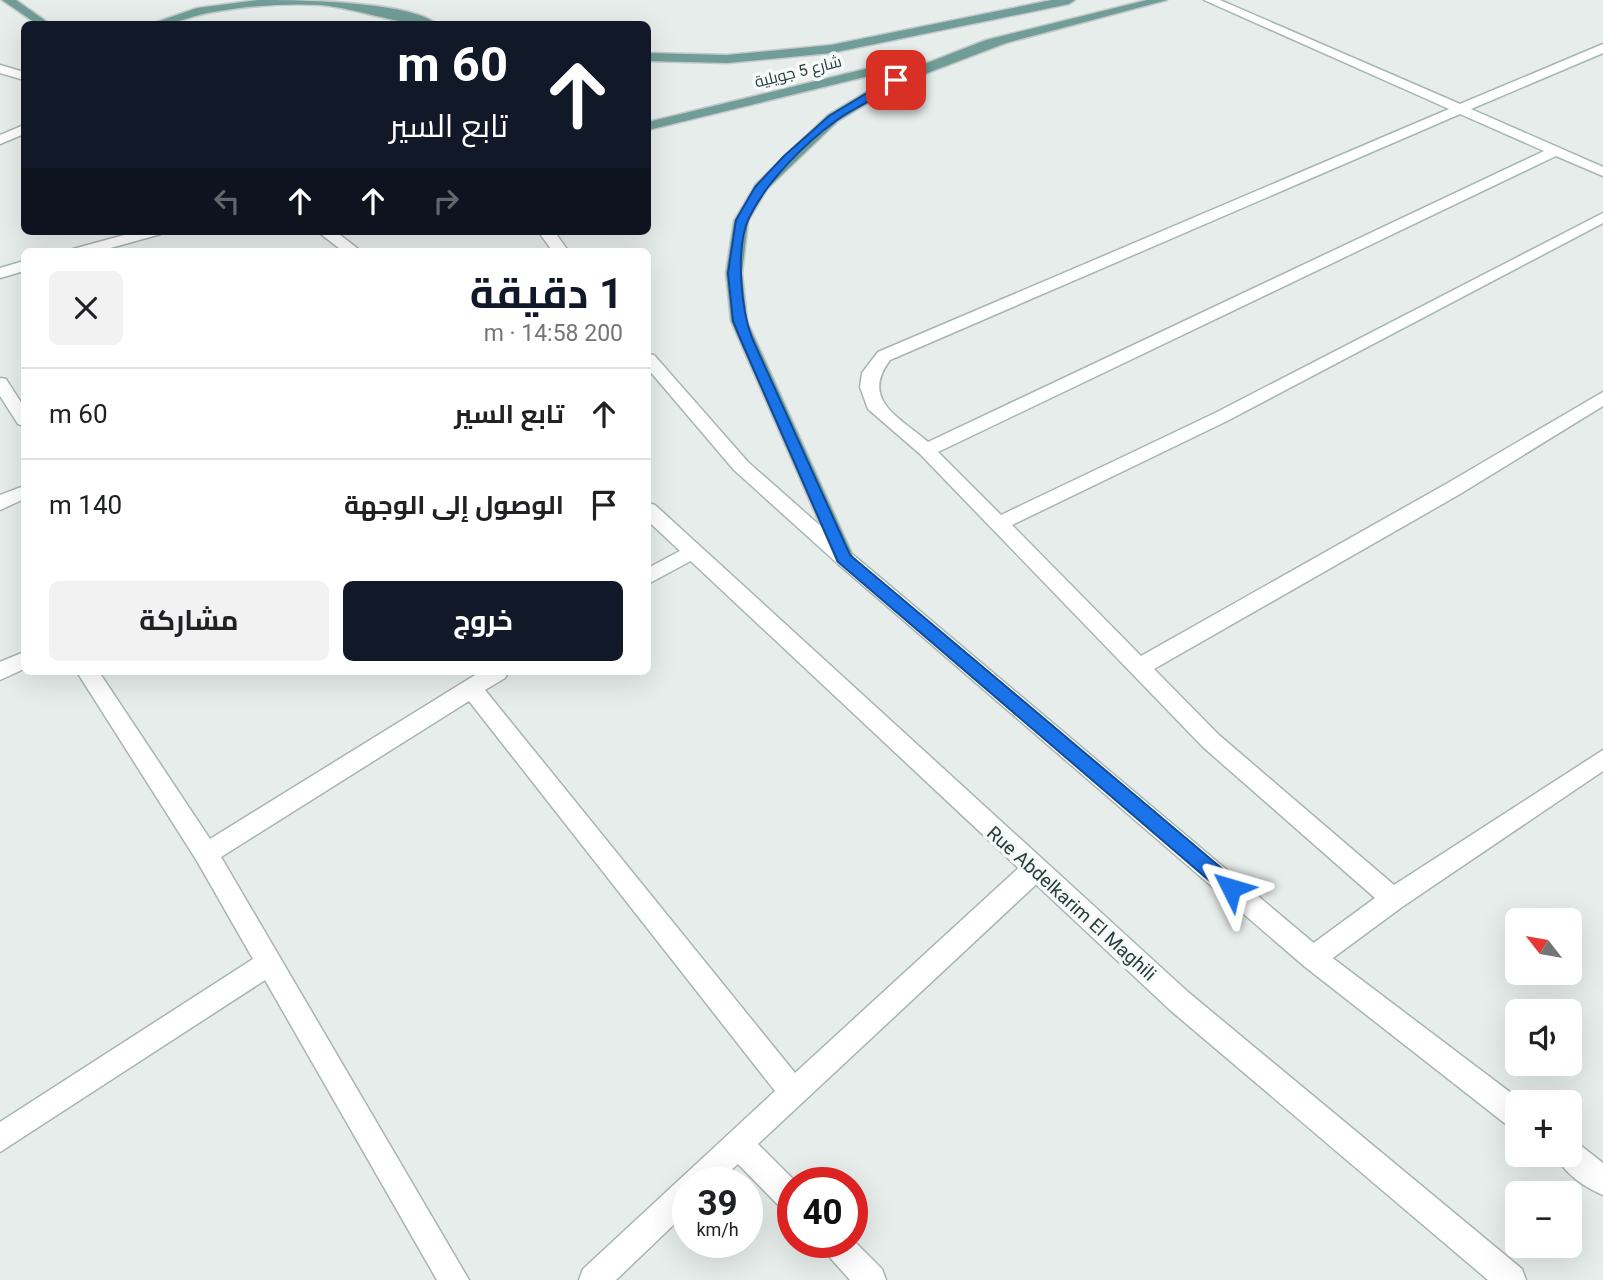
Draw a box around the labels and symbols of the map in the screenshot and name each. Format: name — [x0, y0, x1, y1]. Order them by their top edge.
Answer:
pin — [866, 50, 926, 110]
street label: شارع 5 جويلية — [753, 51, 844, 93]
street label: Rue Abdelkarim El Maghili — [982, 821, 1161, 985]
position arrow — [1194, 851, 1268, 925]
north arrow — [1505, 908, 1582, 985]
speed limit sign: 40 — [777, 1167, 868, 1258]

